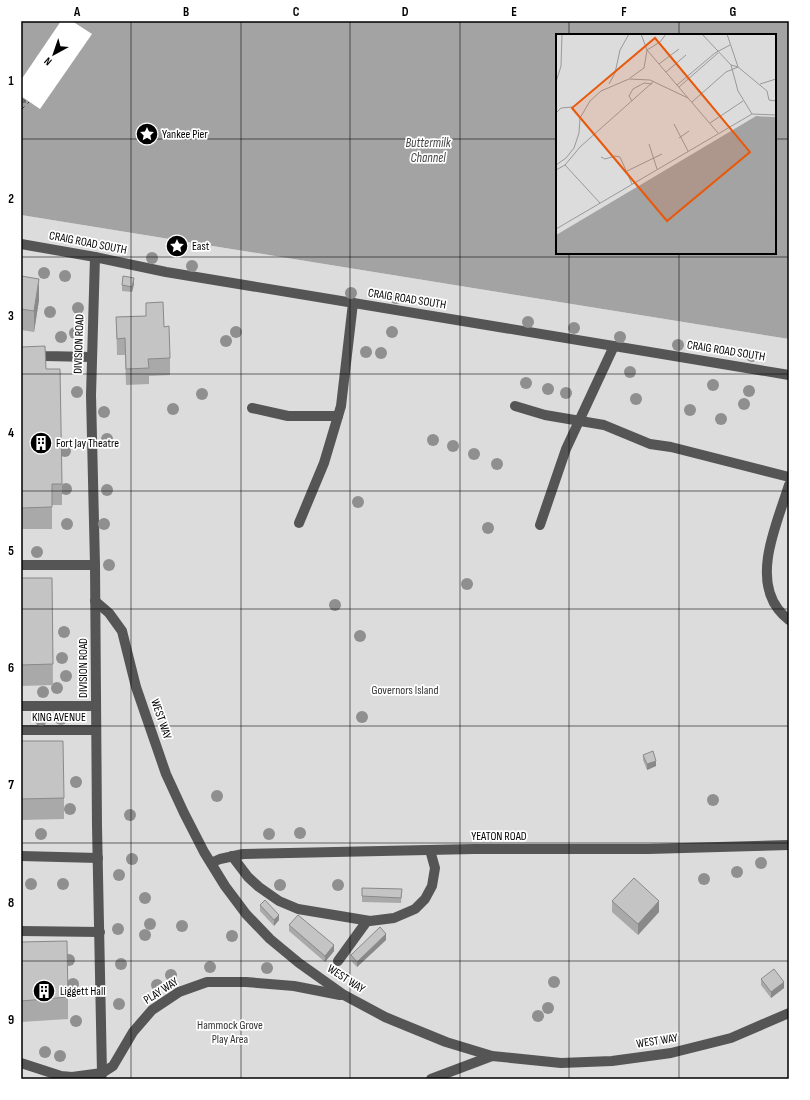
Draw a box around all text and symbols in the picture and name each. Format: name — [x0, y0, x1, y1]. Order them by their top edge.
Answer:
text: A — [73, 4, 81, 20]
text: B — [183, 4, 189, 20]
text: C — [293, 4, 300, 20]
text: D — [402, 4, 409, 20]
text: E — [511, 4, 517, 20]
text: F — [621, 4, 627, 20]
text: G — [730, 4, 737, 20]
north arrow — [34, 34, 74, 74]
inset map — [556, 34, 776, 254]
text: N — [41, 54, 54, 68]
text: 1 — [8, 73, 14, 89]
place icon: Yankee Pier — [134, 121, 160, 147]
place label: Yankee Pier — [162, 127, 208, 142]
water label: Buttermilk Channel — [405, 135, 452, 166]
text: 2 — [8, 191, 14, 207]
street label: CRAIG ROAD SOUTH — [48, 228, 128, 258]
place icon: East — [164, 233, 190, 259]
place label: East — [192, 239, 210, 254]
street label: CRAIG ROAD SOUTH — [367, 285, 447, 313]
text: 3 — [8, 308, 14, 324]
street label: DIVISION ROAD — [70, 314, 88, 374]
street label: CRAIG ROAD SOUTH — [686, 337, 766, 365]
text: 4 — [8, 425, 14, 441]
building icon: Fort Jay Theatre — [28, 430, 54, 456]
place label: Fort Jay Theatre — [56, 436, 119, 451]
text: 5 — [8, 543, 14, 559]
street label: DIVISION ROAD — [76, 638, 91, 698]
text: 6 — [8, 660, 14, 676]
park label: Governors Island — [371, 683, 439, 698]
street label: WEST WAY — [147, 697, 175, 741]
street label: KING AVENUE — [32, 710, 86, 725]
text: 7 — [8, 777, 14, 793]
street label: YEATON ROAD — [471, 829, 527, 844]
text: 8 — [8, 895, 14, 911]
street label: WEST WAY — [324, 961, 368, 997]
street label: PLAY WAY — [141, 974, 181, 1008]
building icon: Liggett Hall — [31, 978, 57, 1004]
place label: Liggett Hall — [60, 984, 105, 999]
text: 9 — [8, 1012, 14, 1028]
park label: Hammock Grove Play Area — [197, 1018, 263, 1047]
street label: WEST WAY — [635, 1030, 679, 1052]

